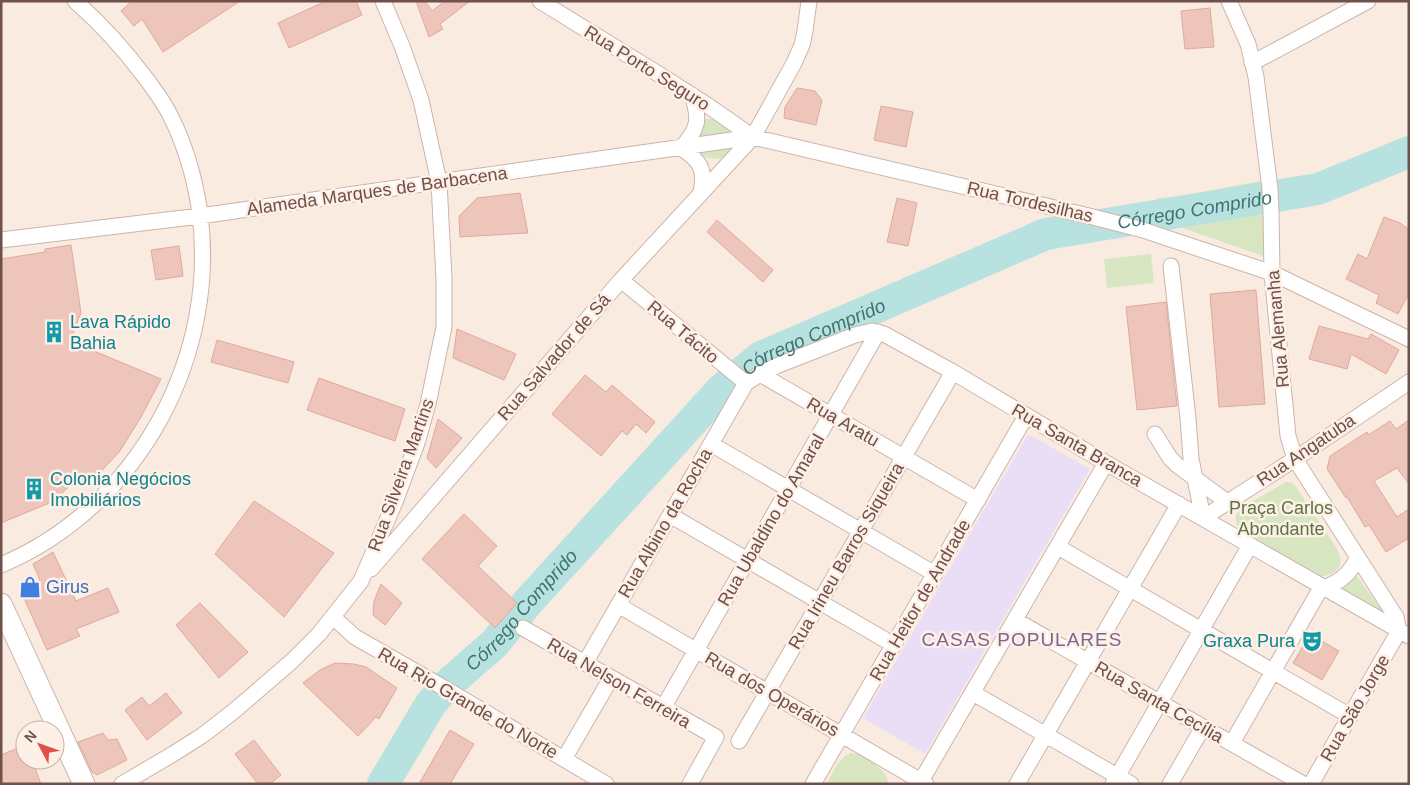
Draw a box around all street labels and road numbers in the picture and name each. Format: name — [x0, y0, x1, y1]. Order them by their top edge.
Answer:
street label: Rua Porto Seguro — [581, 21, 713, 115]
street label: Alameda Marques de Barbacena — [245, 163, 510, 219]
street label: Rua Tordesilhas — [965, 178, 1095, 226]
street label: Rua Alemanha — [1263, 268, 1293, 389]
street label: Rua Salvador de Sá — [494, 289, 615, 424]
street label: Rua Tácito — [643, 296, 723, 368]
street label: Rua Aratu — [803, 393, 883, 451]
street label: Rua Silveira Martins — [364, 396, 438, 554]
street label: Rua Santa Branca — [1008, 400, 1147, 491]
street label: Rua Angatuba — [1253, 409, 1360, 490]
street label: Rua Ubaldino do Amaral — [714, 431, 828, 609]
street label: Rua Albino da Rocha — [614, 444, 716, 601]
street label: Rua Irineu Barros Siqueira — [784, 458, 908, 653]
street label: Rua Heitor de Andrade — [866, 516, 974, 684]
street label: Rua Nelson Ferreira — [544, 634, 695, 733]
street label: Rua Rio Grande do Norte — [375, 643, 561, 763]
street label: Rua dos Operários — [702, 648, 842, 740]
street label: Rua São Jorge — [1316, 651, 1394, 765]
street label: Rua Santa Cecília — [1091, 657, 1228, 747]

